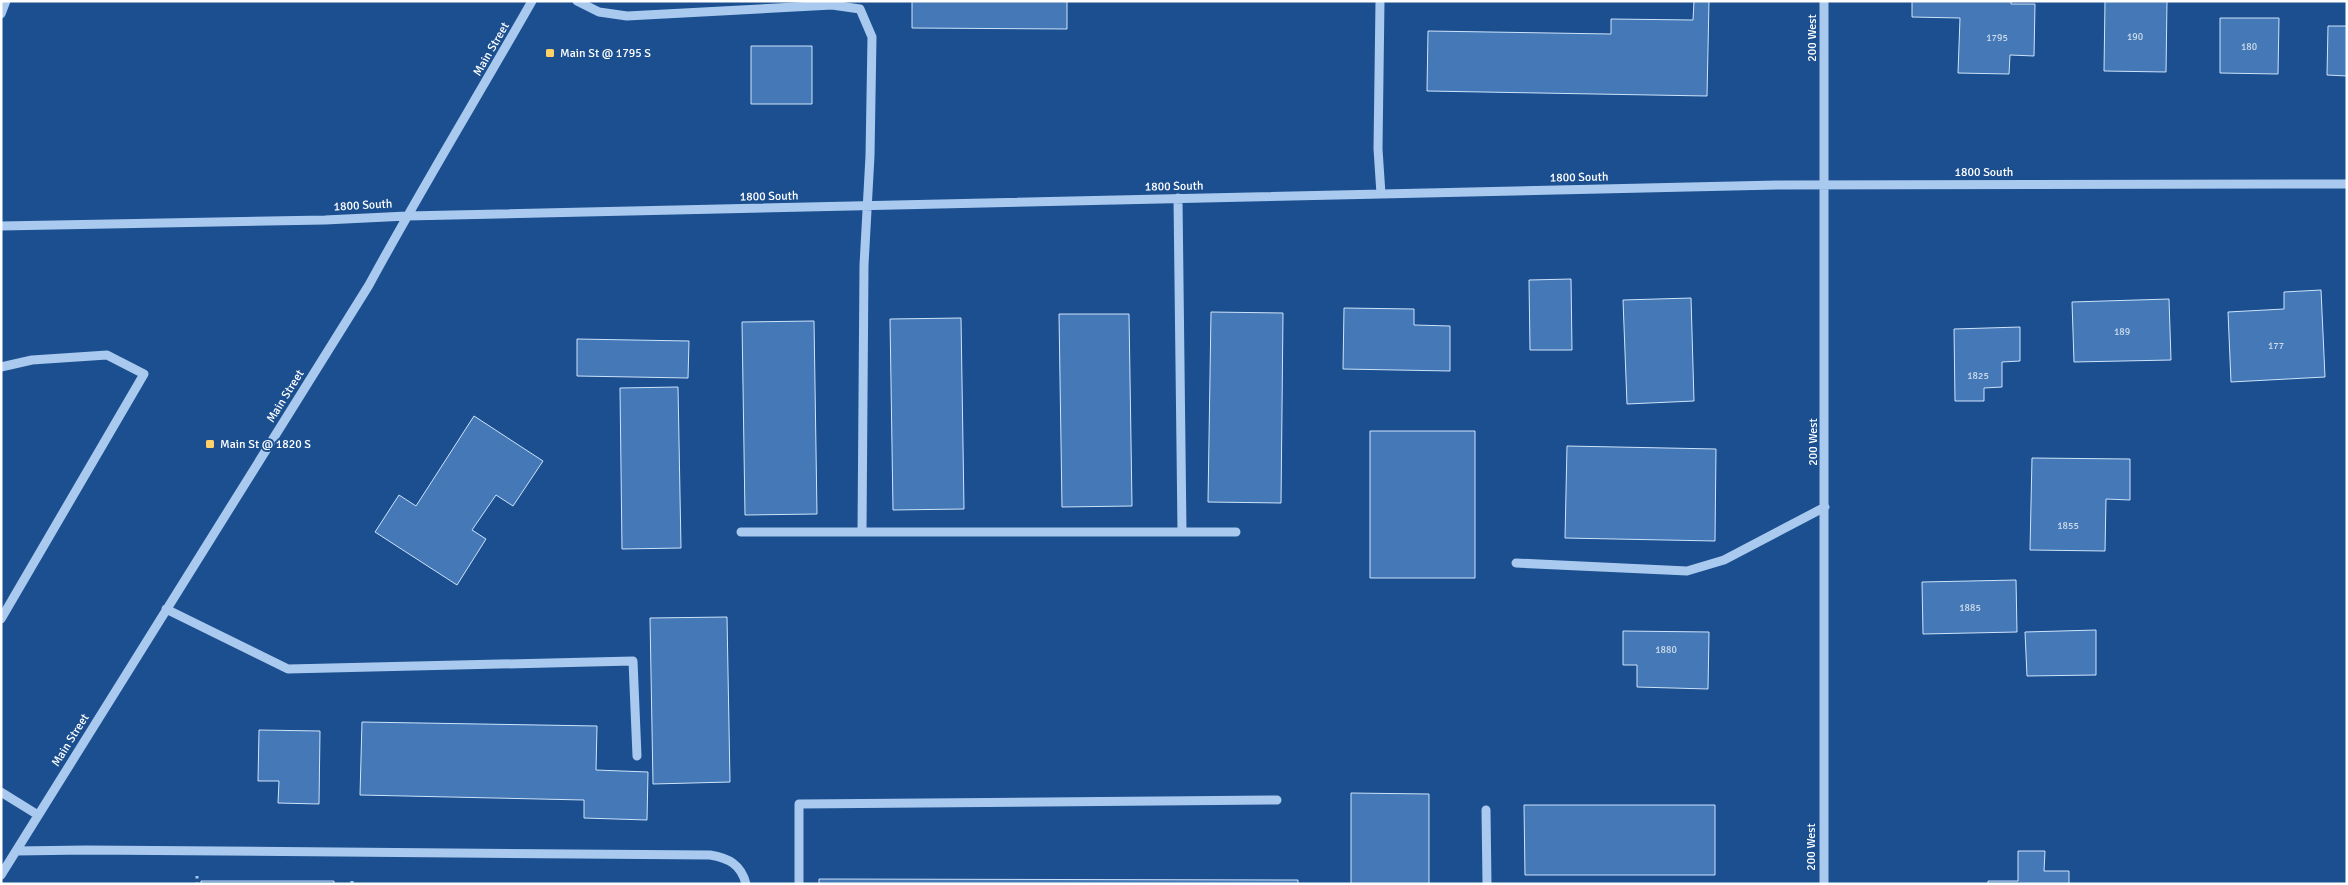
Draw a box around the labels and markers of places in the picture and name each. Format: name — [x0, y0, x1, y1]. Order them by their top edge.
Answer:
place label: Main St @ 1795 S — [560, 46, 651, 61]
marker: Main St @ 1795 S — [544, 47, 556, 59]
place label: Main St @ 1820 S — [220, 437, 311, 452]
marker: Main St @ 1820 S — [204, 438, 216, 450]

